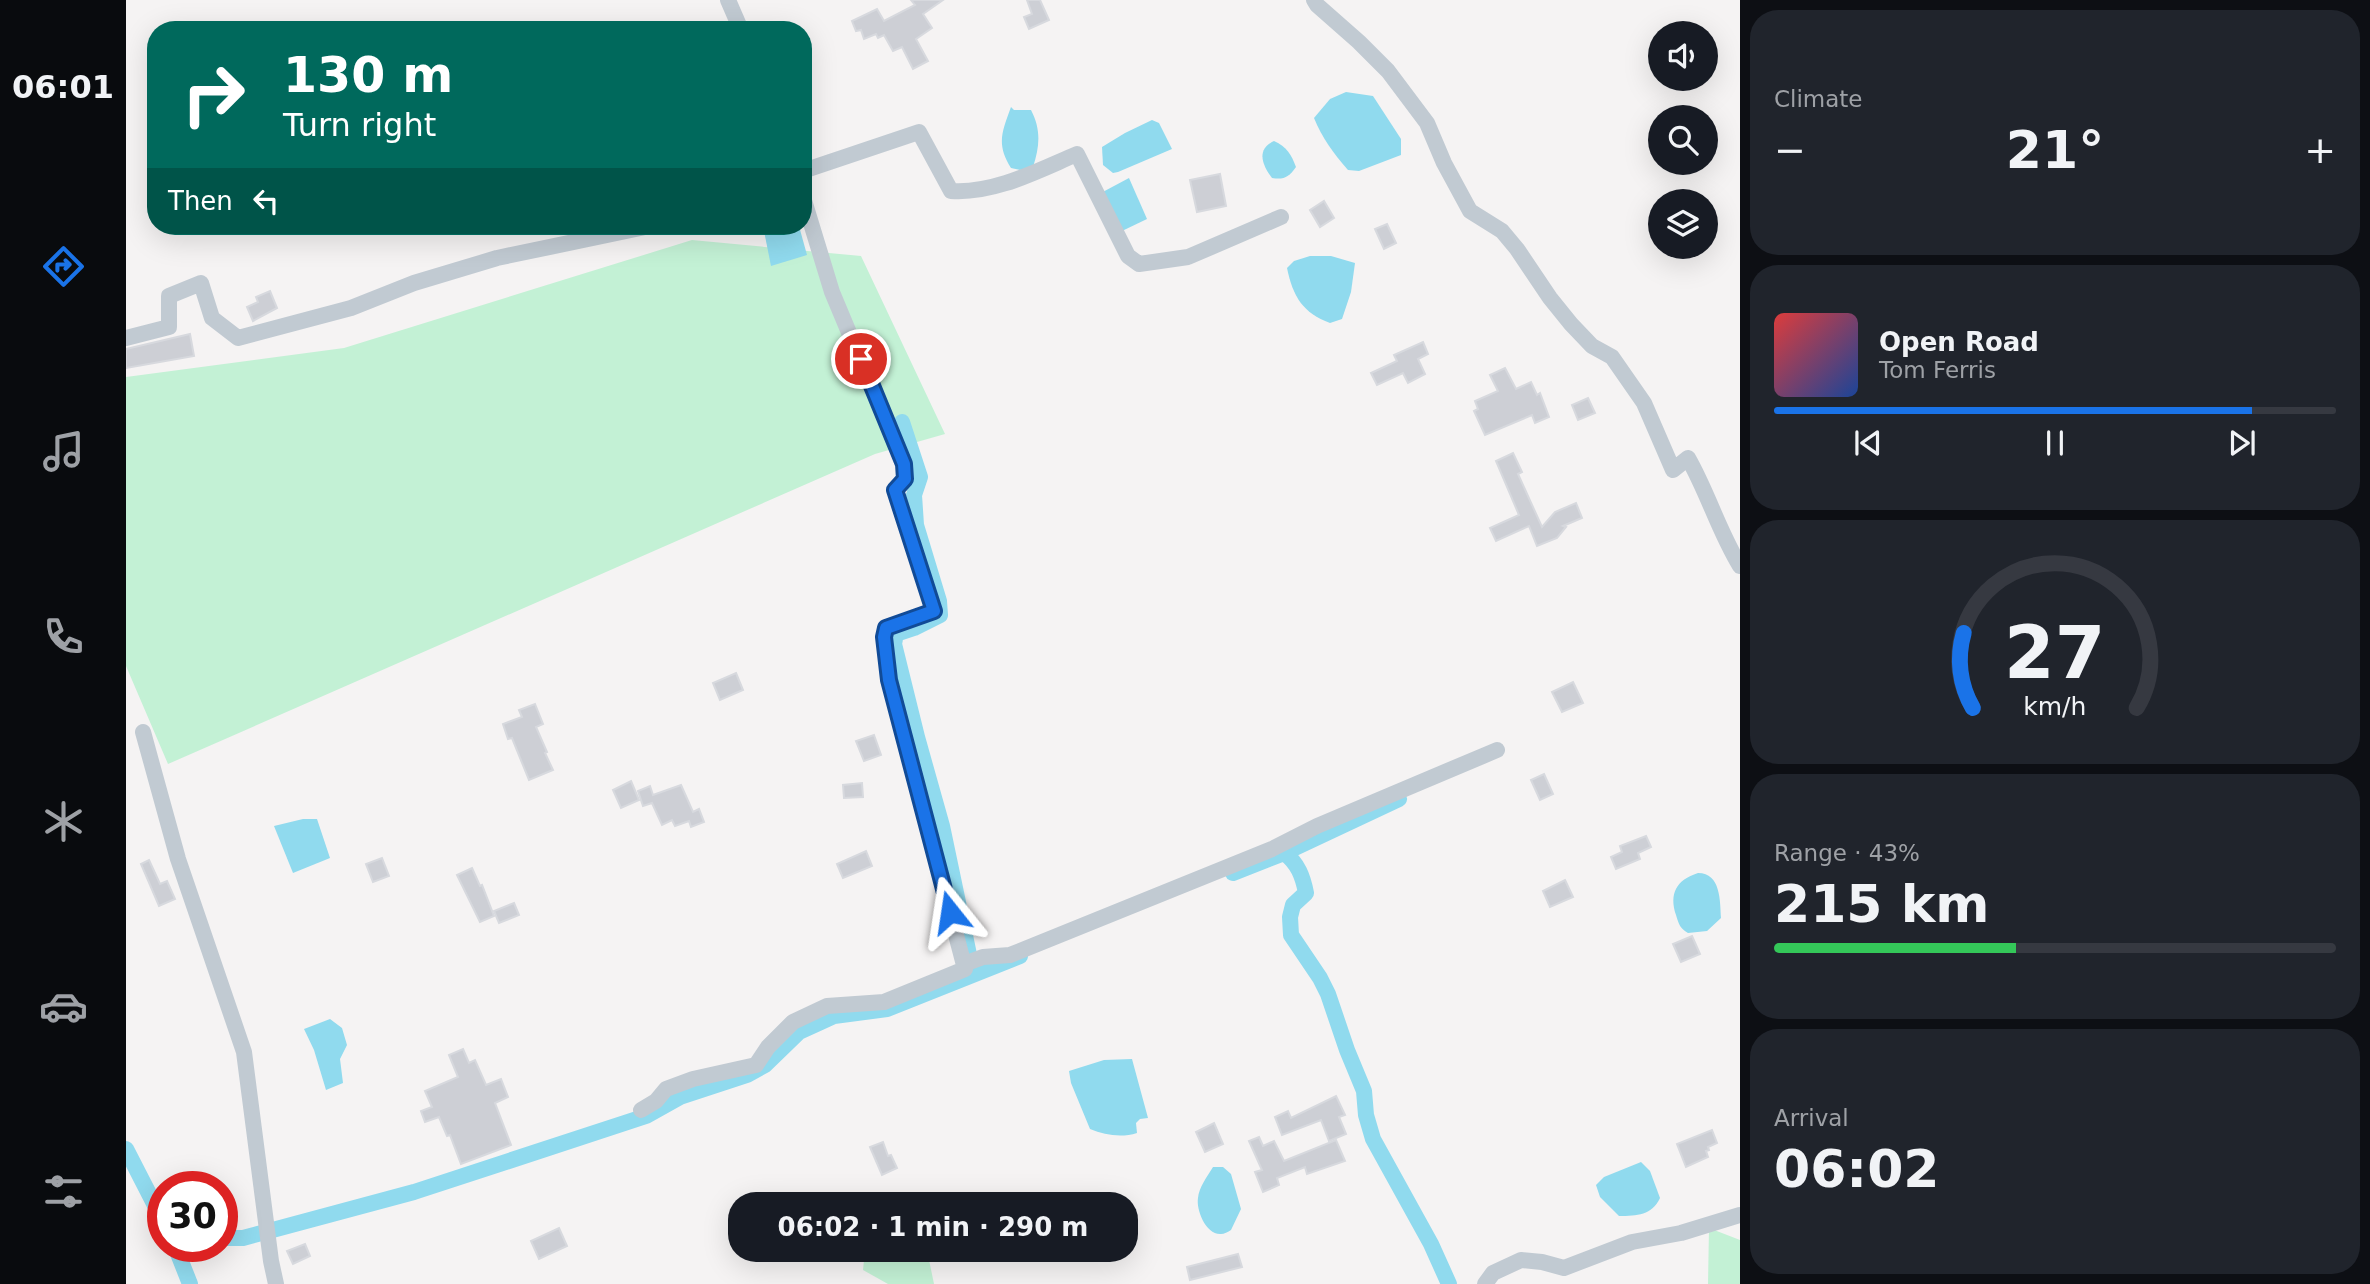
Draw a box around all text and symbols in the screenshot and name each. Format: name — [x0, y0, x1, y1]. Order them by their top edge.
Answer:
map controls — [1648, 21, 1718, 259]
button: sound — [1648, 21, 1718, 91]
text: 130 m — [283, 47, 453, 104]
icon: right — [168, 49, 259, 140]
text: 06:01 — [12, 68, 114, 106]
text: Climate — [1774, 86, 1863, 112]
button: search — [1648, 105, 1718, 175]
text: Turn right — [283, 106, 436, 144]
text: 21° — [2006, 120, 2104, 180]
text: − — [1774, 128, 1806, 172]
text: + — [2304, 128, 2336, 172]
icon: left — [247, 182, 285, 220]
text: Then — [168, 186, 233, 216]
button: layers — [1648, 189, 1718, 259]
icon: directions — [39, 242, 88, 291]
text: Open Road — [1879, 327, 2039, 357]
pin — [831, 329, 891, 389]
icon: arrive — [842, 340, 880, 378]
text: Tom Ferris — [1879, 357, 1996, 383]
icon: previous — [1849, 424, 1887, 462]
icon: pause — [2036, 424, 2074, 462]
icon: next — [2223, 424, 2261, 462]
icon: music — [39, 427, 88, 476]
text: 27 — [2004, 610, 2106, 695]
icon: phone — [39, 612, 88, 661]
text: km/h — [2023, 692, 2087, 721]
icon: climate — [39, 797, 88, 846]
text: Range · 43% — [1774, 840, 1920, 866]
text: 215 km — [1774, 874, 1989, 934]
position arrow — [913, 875, 987, 949]
icon: car — [39, 982, 88, 1031]
text: Arrival — [1774, 1105, 1849, 1131]
text: 06:02 — [1774, 1139, 1940, 1199]
icon: filters — [39, 1167, 88, 1216]
speed limit sign: 30 — [147, 1171, 238, 1262]
text: 06:02 · 1 min · 290 m — [778, 1212, 1088, 1242]

